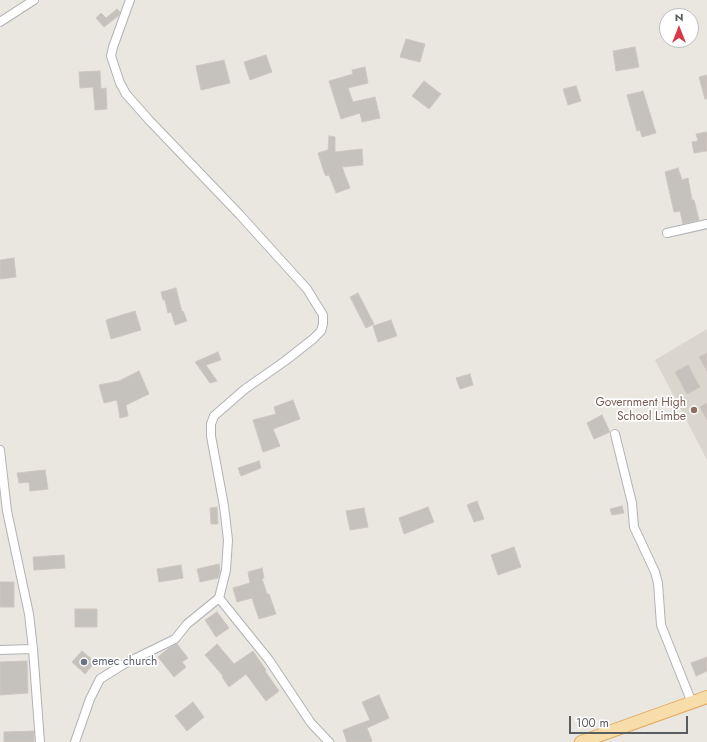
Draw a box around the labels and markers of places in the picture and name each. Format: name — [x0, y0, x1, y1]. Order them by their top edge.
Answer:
place label: Government High School Limbe — [595, 396, 686, 424]
marker: Government High School Limbe — [689, 405, 699, 415]
place label: emec church — [92, 655, 157, 669]
marker: emec church — [79, 657, 89, 667]

